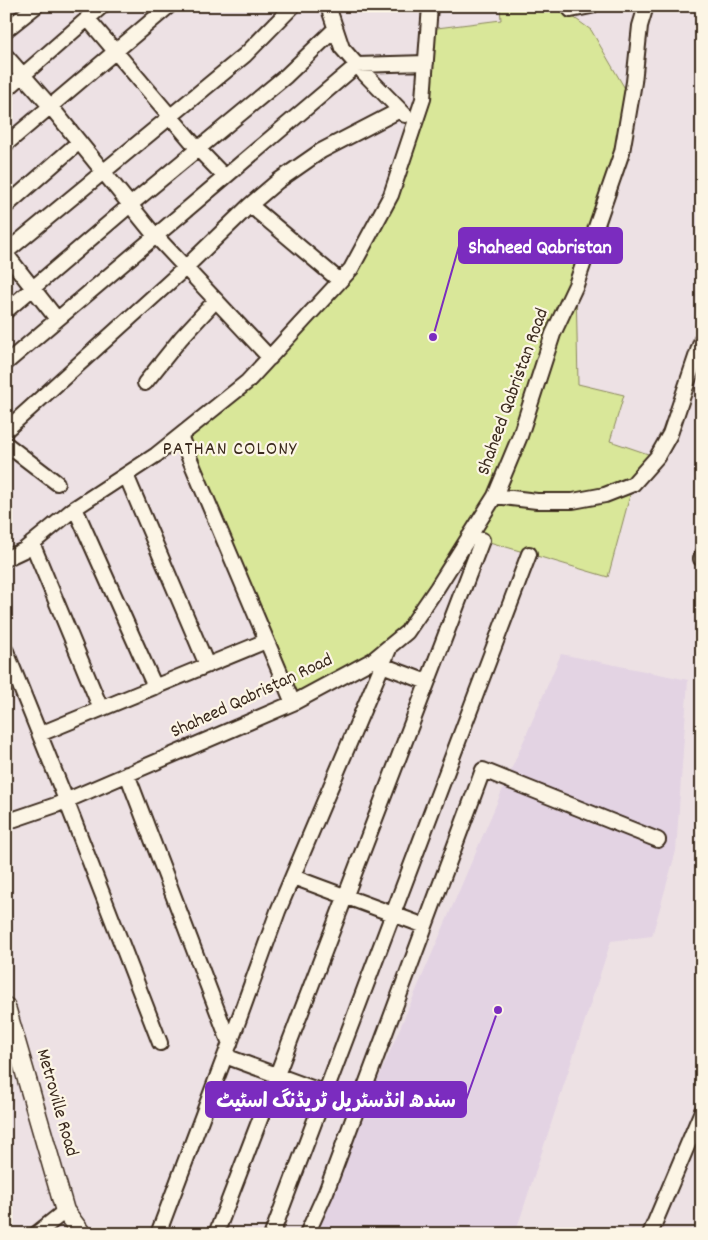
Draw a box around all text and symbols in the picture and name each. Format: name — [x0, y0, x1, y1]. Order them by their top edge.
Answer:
callout: Shaheed Qabristan — [459, 228, 622, 263]
text: Shaheed Qabristan — [468, 235, 612, 263]
street label: Shaheed Qabristan Road — [471, 305, 557, 479]
district label: PATHAN COLONY — [163, 436, 297, 464]
street label: Shaheed Qabristan Road — [167, 648, 337, 746]
street label: Metroville Road — [28, 1046, 84, 1160]
callout: سندھ انڈسٹریل ٹریڈنگ اسٹیٹ — [206, 1082, 466, 1117]
text: سندھ انڈسٹریل ٹریڈنگ اسٹیٹ — [216, 1088, 456, 1117]

